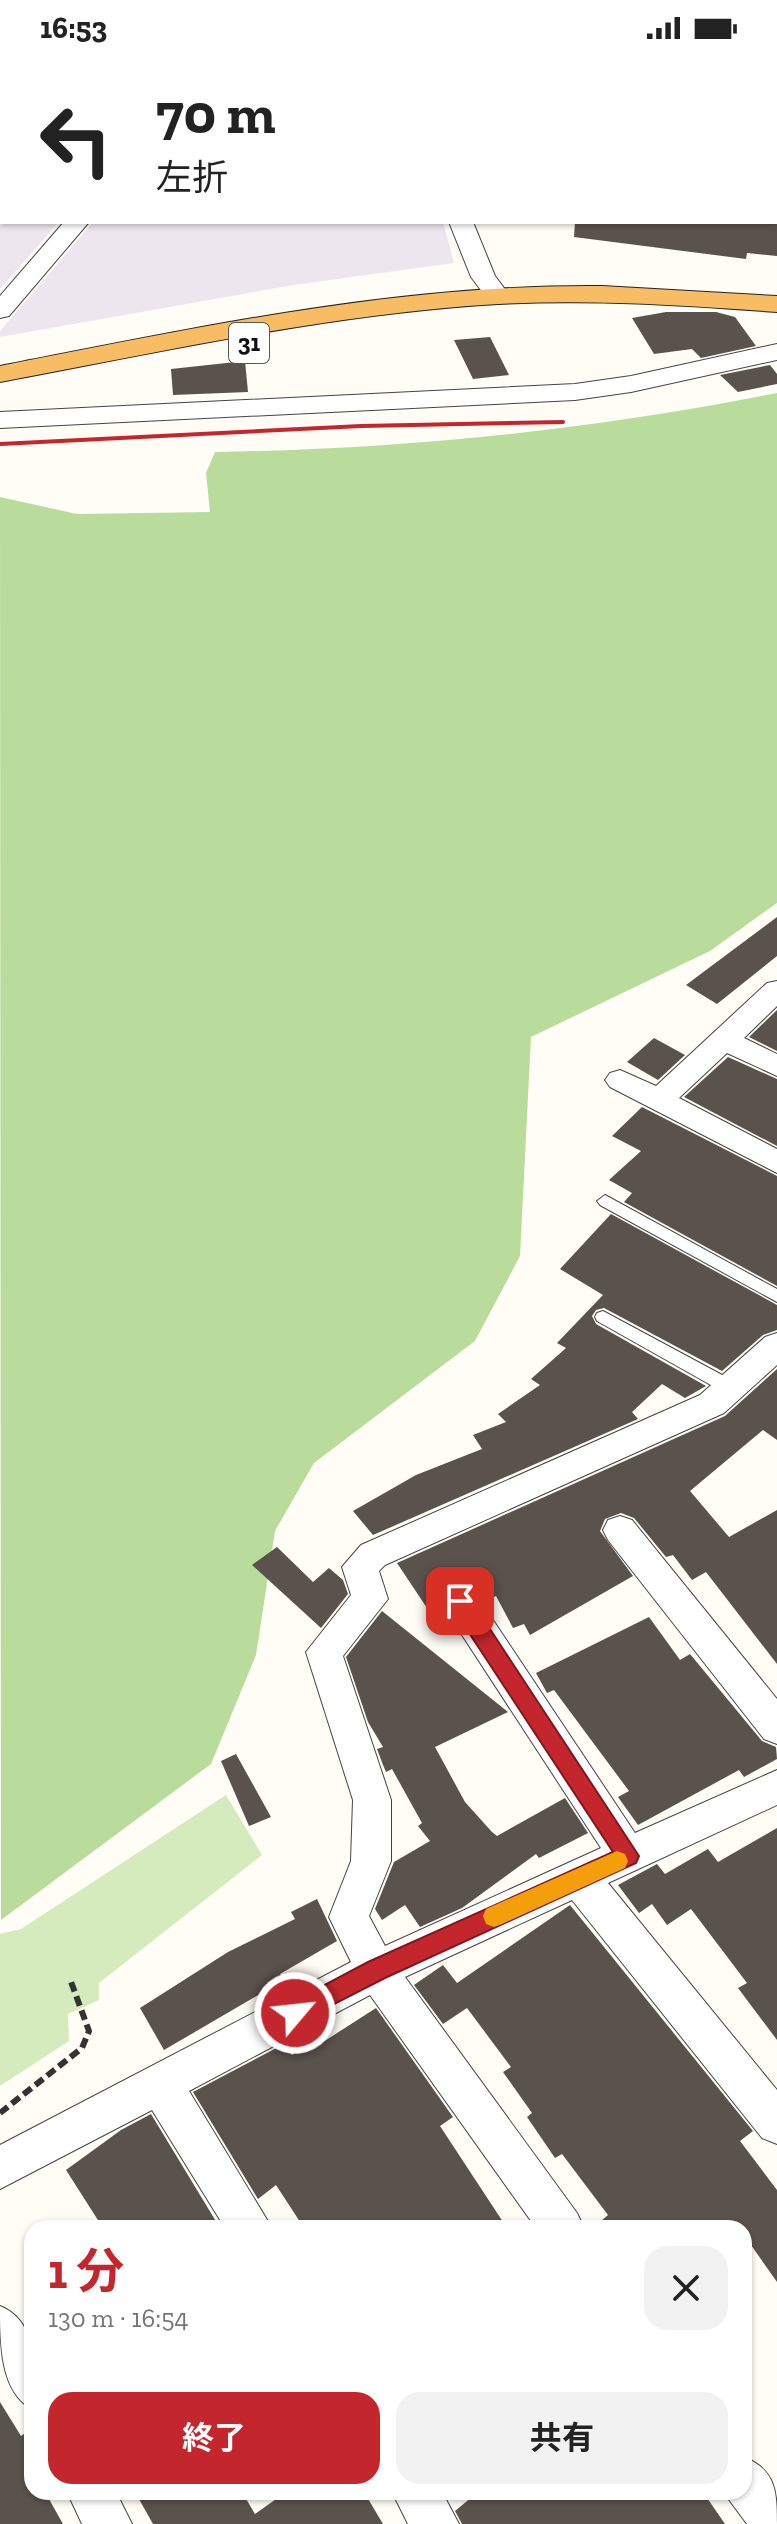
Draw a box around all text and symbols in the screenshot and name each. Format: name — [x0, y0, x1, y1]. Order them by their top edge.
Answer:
text: 16:53 — [40, 10, 107, 46]
text: 70 m — [156, 80, 276, 147]
icon: left — [24, 88, 128, 192]
text: 左折 — [156, 156, 228, 199]
road number: 31 — [229, 323, 269, 363]
pin — [426, 1567, 494, 1635]
icon: arrive — [438, 1579, 482, 1623]
position arrow — [253, 1971, 337, 2055]
text: 1 分 — [48, 2243, 124, 2300]
button: close — [644, 2246, 728, 2330]
text: 130 m · 16:54 — [48, 2302, 189, 2334]
button: 終了 — [48, 2392, 380, 2484]
button: 共有 — [396, 2392, 728, 2484]

